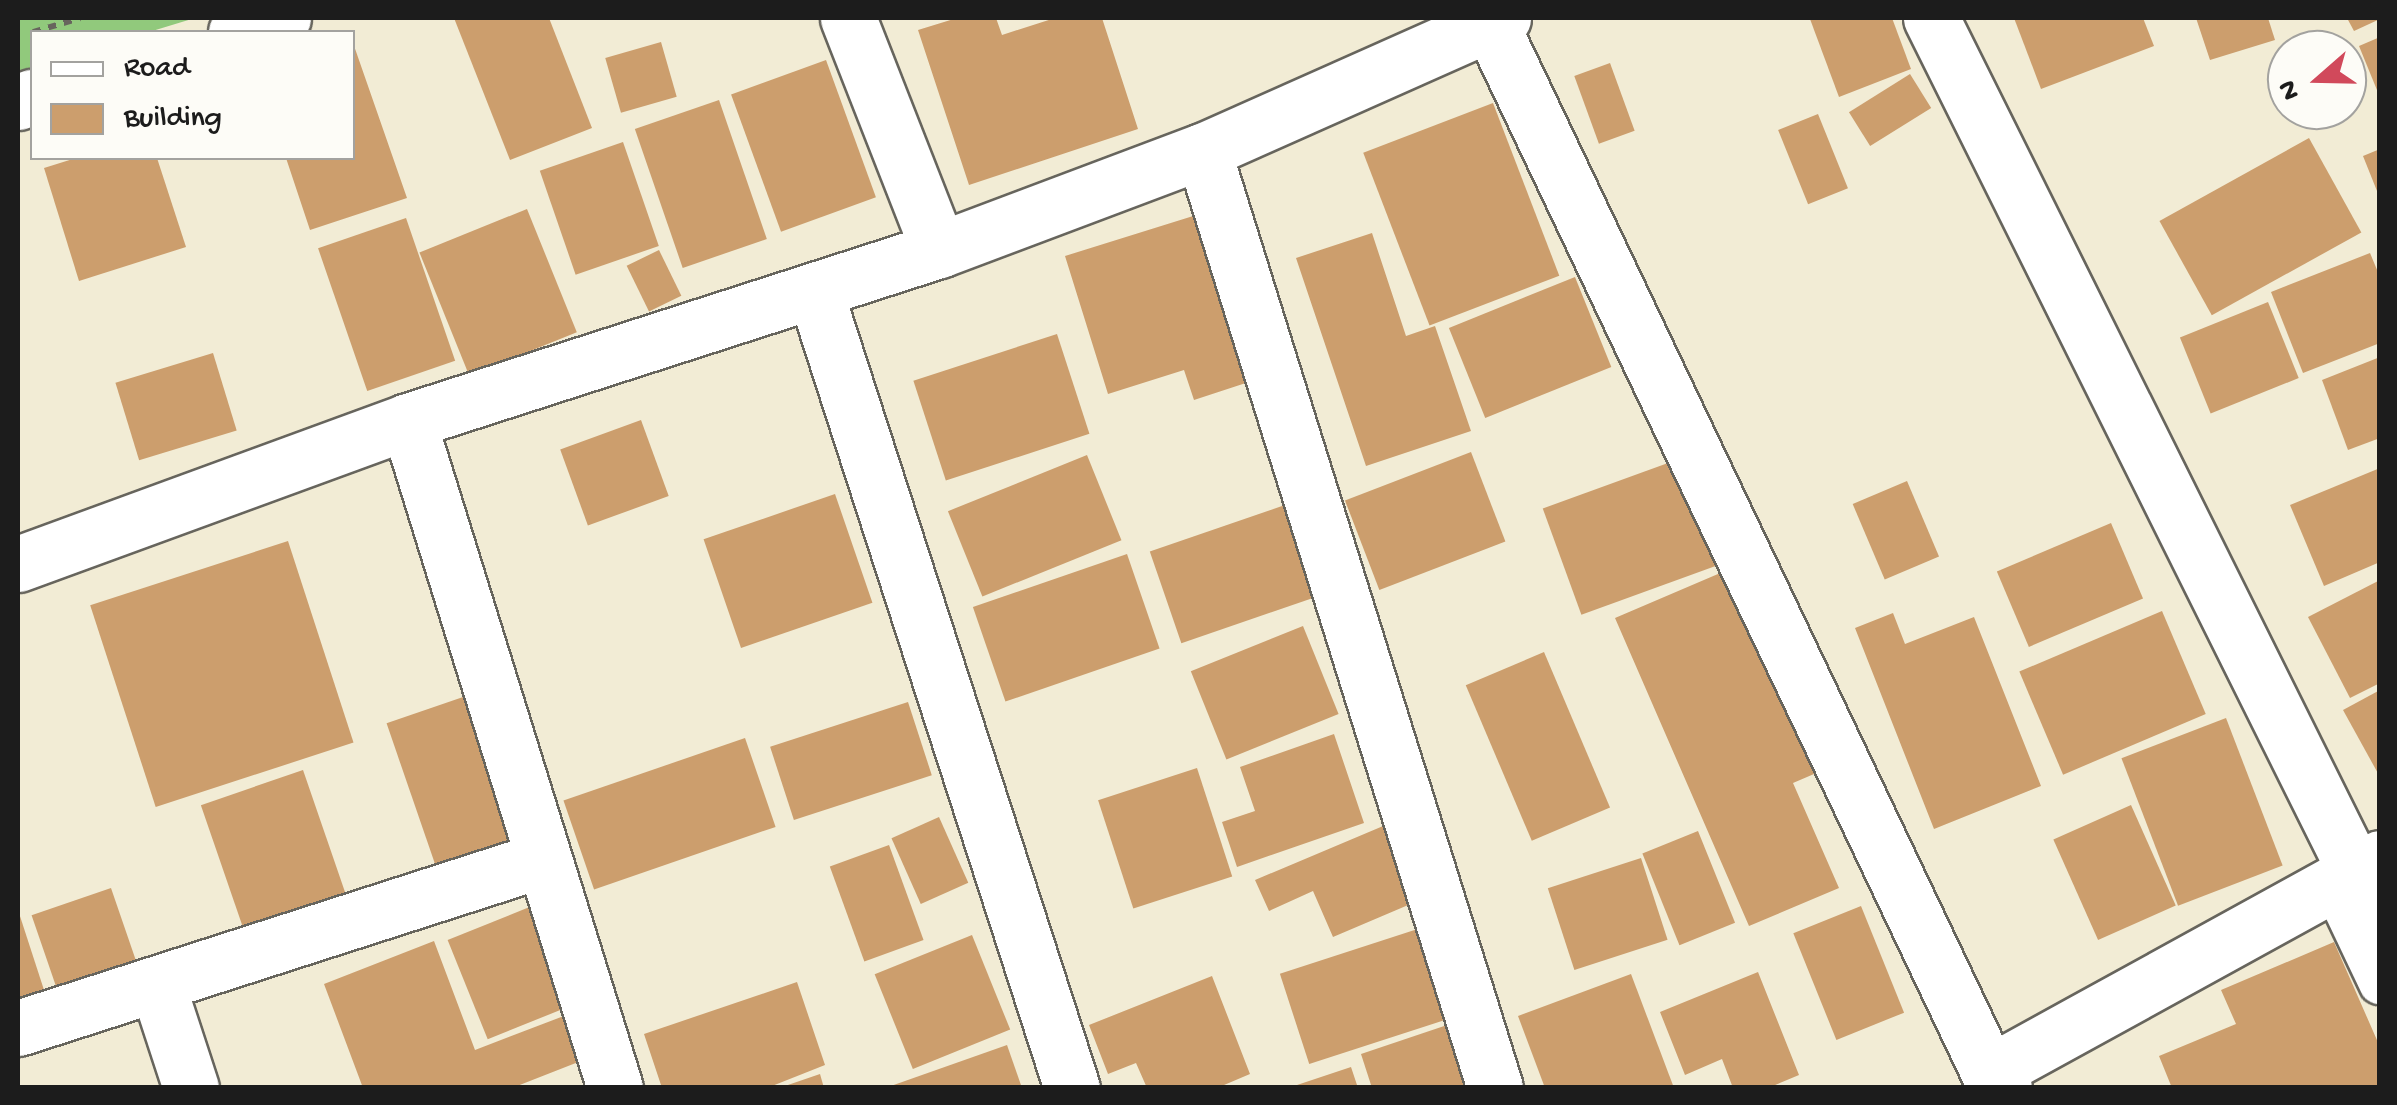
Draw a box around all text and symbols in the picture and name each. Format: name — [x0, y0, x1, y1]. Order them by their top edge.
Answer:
legend — [30, 30, 355, 160]
north arrow — [2267, 30, 2367, 130]
text: Road — [124, 52, 190, 87]
text: N — [2272, 76, 2309, 104]
text: Building — [124, 102, 222, 137]

